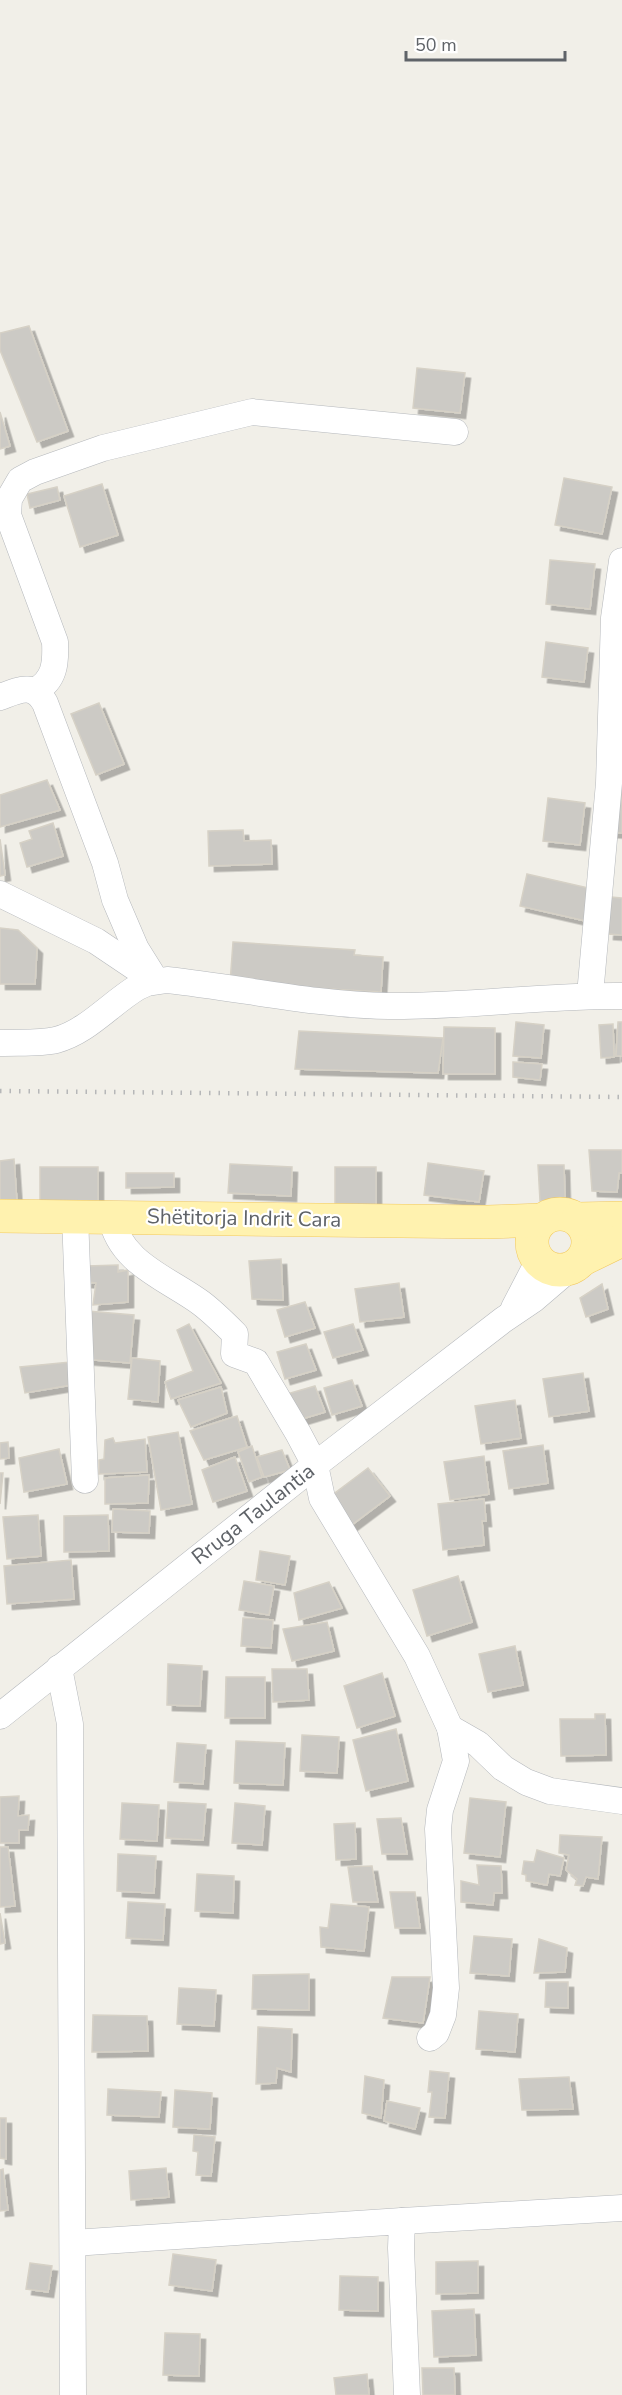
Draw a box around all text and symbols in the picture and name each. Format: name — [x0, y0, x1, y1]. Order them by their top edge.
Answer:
scale bar — [406, 24, 565, 62]
text: 50 m — [415, 33, 457, 57]
street label: Shëtitorja Indrit Cara — [147, 1202, 341, 1234]
street label: Rruga Taulantia — [186, 1457, 320, 1571]

